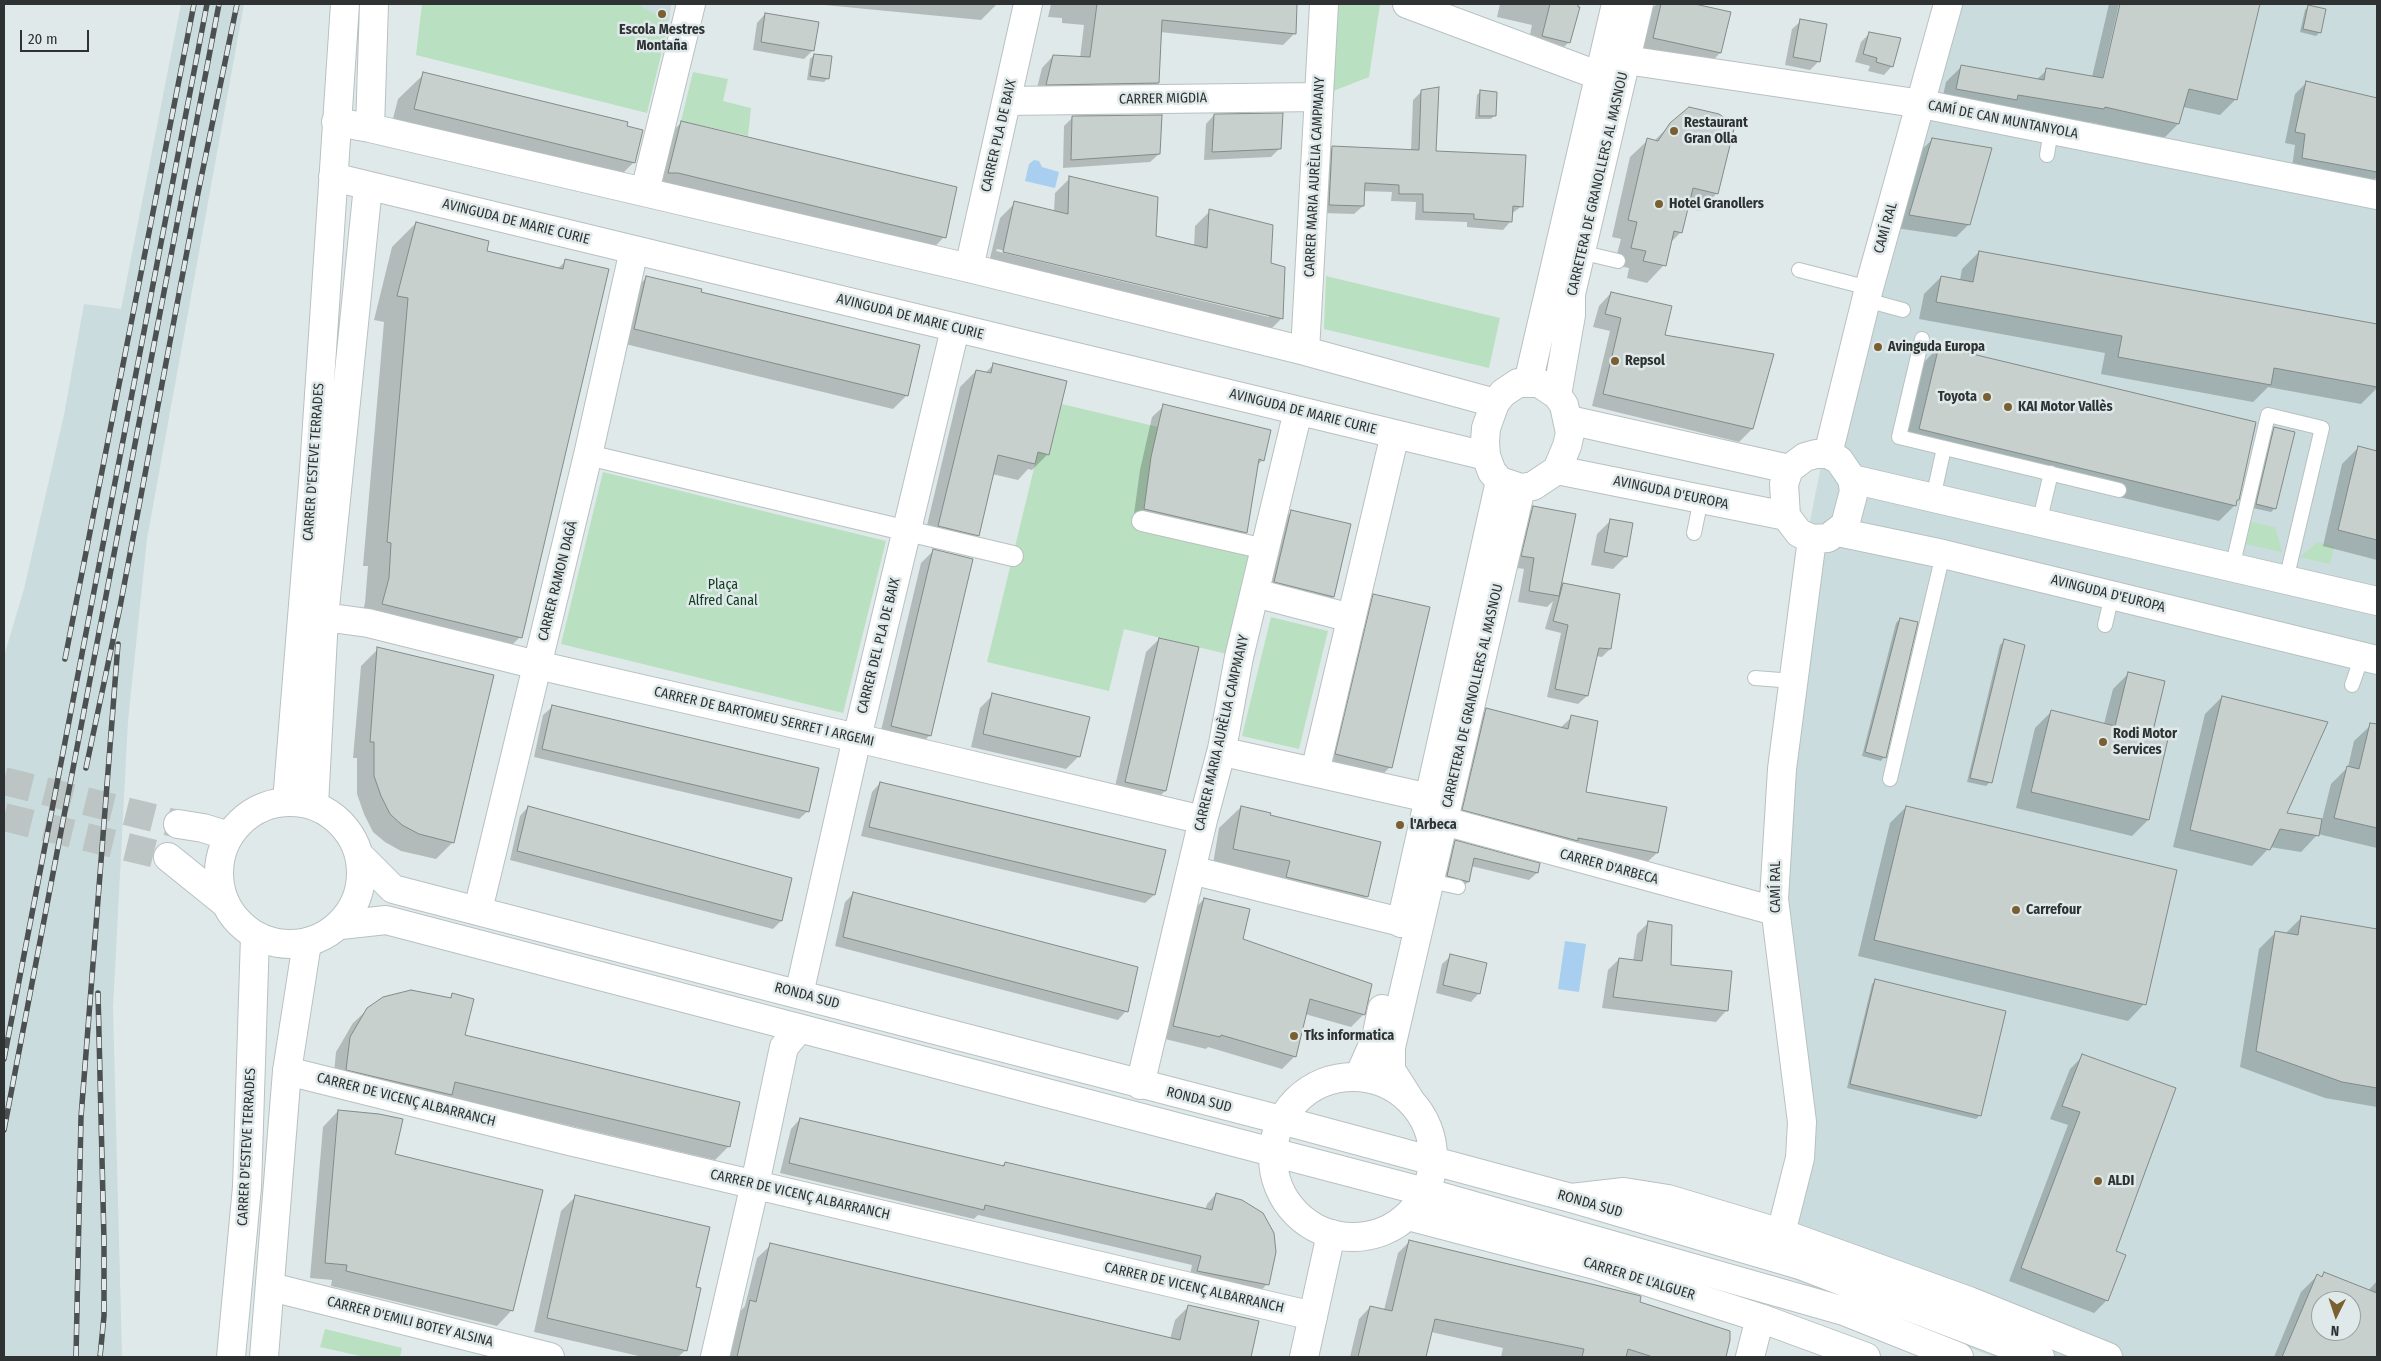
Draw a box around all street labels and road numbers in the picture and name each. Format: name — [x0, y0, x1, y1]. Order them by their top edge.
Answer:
street label: CARRETERA DE GRANOLLERS AL MASNOU — [1564, 70, 1632, 298]
street label: CARRER MARIA AURÈLIA CAMPMANY — [1301, 76, 1329, 278]
street label: CARRER PLA DE BAIX — [978, 78, 1020, 194]
street label: CARRER MIGDIA — [1119, 90, 1207, 108]
street label: CAMÍ DE CAN MUNTANYOLA — [1926, 97, 2080, 143]
street label: AVINGUDA DE MARIE CURIE — [441, 196, 591, 248]
street label: CAMÍ RAL — [1871, 200, 1901, 256]
street label: AVINGUDA DE MARIE CURIE — [835, 291, 985, 343]
street label: CARRER D'ESTEVE TERRADES — [300, 382, 328, 542]
street label: AVINGUDA DE MARIE CURIE — [1228, 386, 1378, 438]
street label: AVINGUDA D'EUROPA — [1612, 473, 1730, 513]
street label: CARRER RAMON DAGÀ — [535, 519, 581, 643]
street label: AVINGUDA D'EUROPA — [2049, 572, 2167, 616]
street label: CARRER DEL PLA DE BAIX — [854, 577, 904, 715]
street label: CARRETERA DE GRANOLLERS AL MASNOU — [1439, 582, 1507, 810]
street label: CARRER MARIA AURÈLIA CAMPMANY — [1191, 633, 1253, 833]
street label: CARRER DE BARTOMEU SERRET I ARGEMI — [652, 683, 876, 751]
street label: CARRER D'ARBECA — [1558, 846, 1660, 888]
street label: CAMÍ RAL — [1768, 861, 1784, 913]
street label: RONDA SUD — [773, 979, 841, 1013]
street label: CARRER D'ESTEVE TERRADES — [234, 1067, 260, 1227]
street label: CARRER DE VICENÇ ALBARRANCH — [315, 1070, 497, 1130]
street label: RONDA SUD — [1165, 1084, 1233, 1116]
street label: CARRER DE VICENÇ ALBARRANCH — [709, 1166, 891, 1224]
street label: RONDA SUD — [1556, 1187, 1624, 1221]
street label: CARRER DE L'ALGUER — [1581, 1254, 1697, 1304]
street label: CARRER DE VICENÇ ALBARRANCH — [1103, 1259, 1285, 1317]
street label: CARRER D'EMILI BOTEY ALSINA — [325, 1293, 495, 1351]

